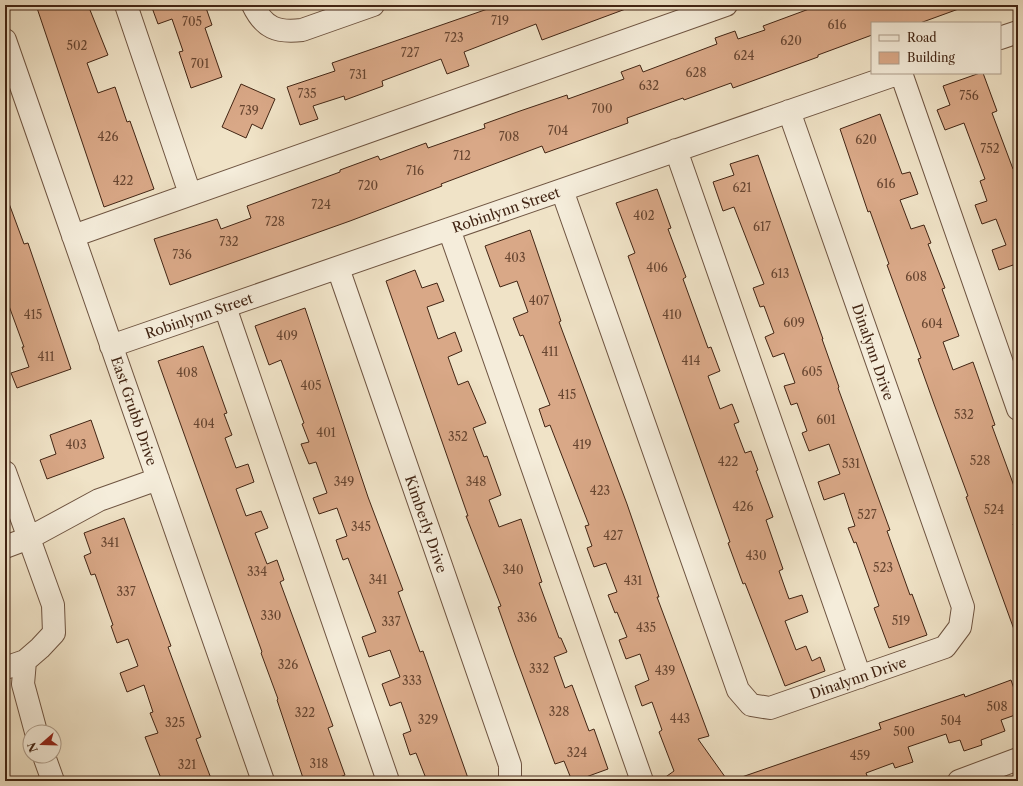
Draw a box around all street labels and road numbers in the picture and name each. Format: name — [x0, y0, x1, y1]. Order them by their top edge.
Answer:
street label: Robinlynn Street — [450, 183, 562, 237]
street label: Robinlynn Street — [143, 289, 255, 343]
street label: Dinalynn Drive — [848, 301, 898, 403]
street label: East Grubb Drive — [107, 354, 161, 468]
street label: Kimberly Drive — [401, 473, 451, 575]
street label: Dinalynn Drive — [807, 653, 909, 703]

